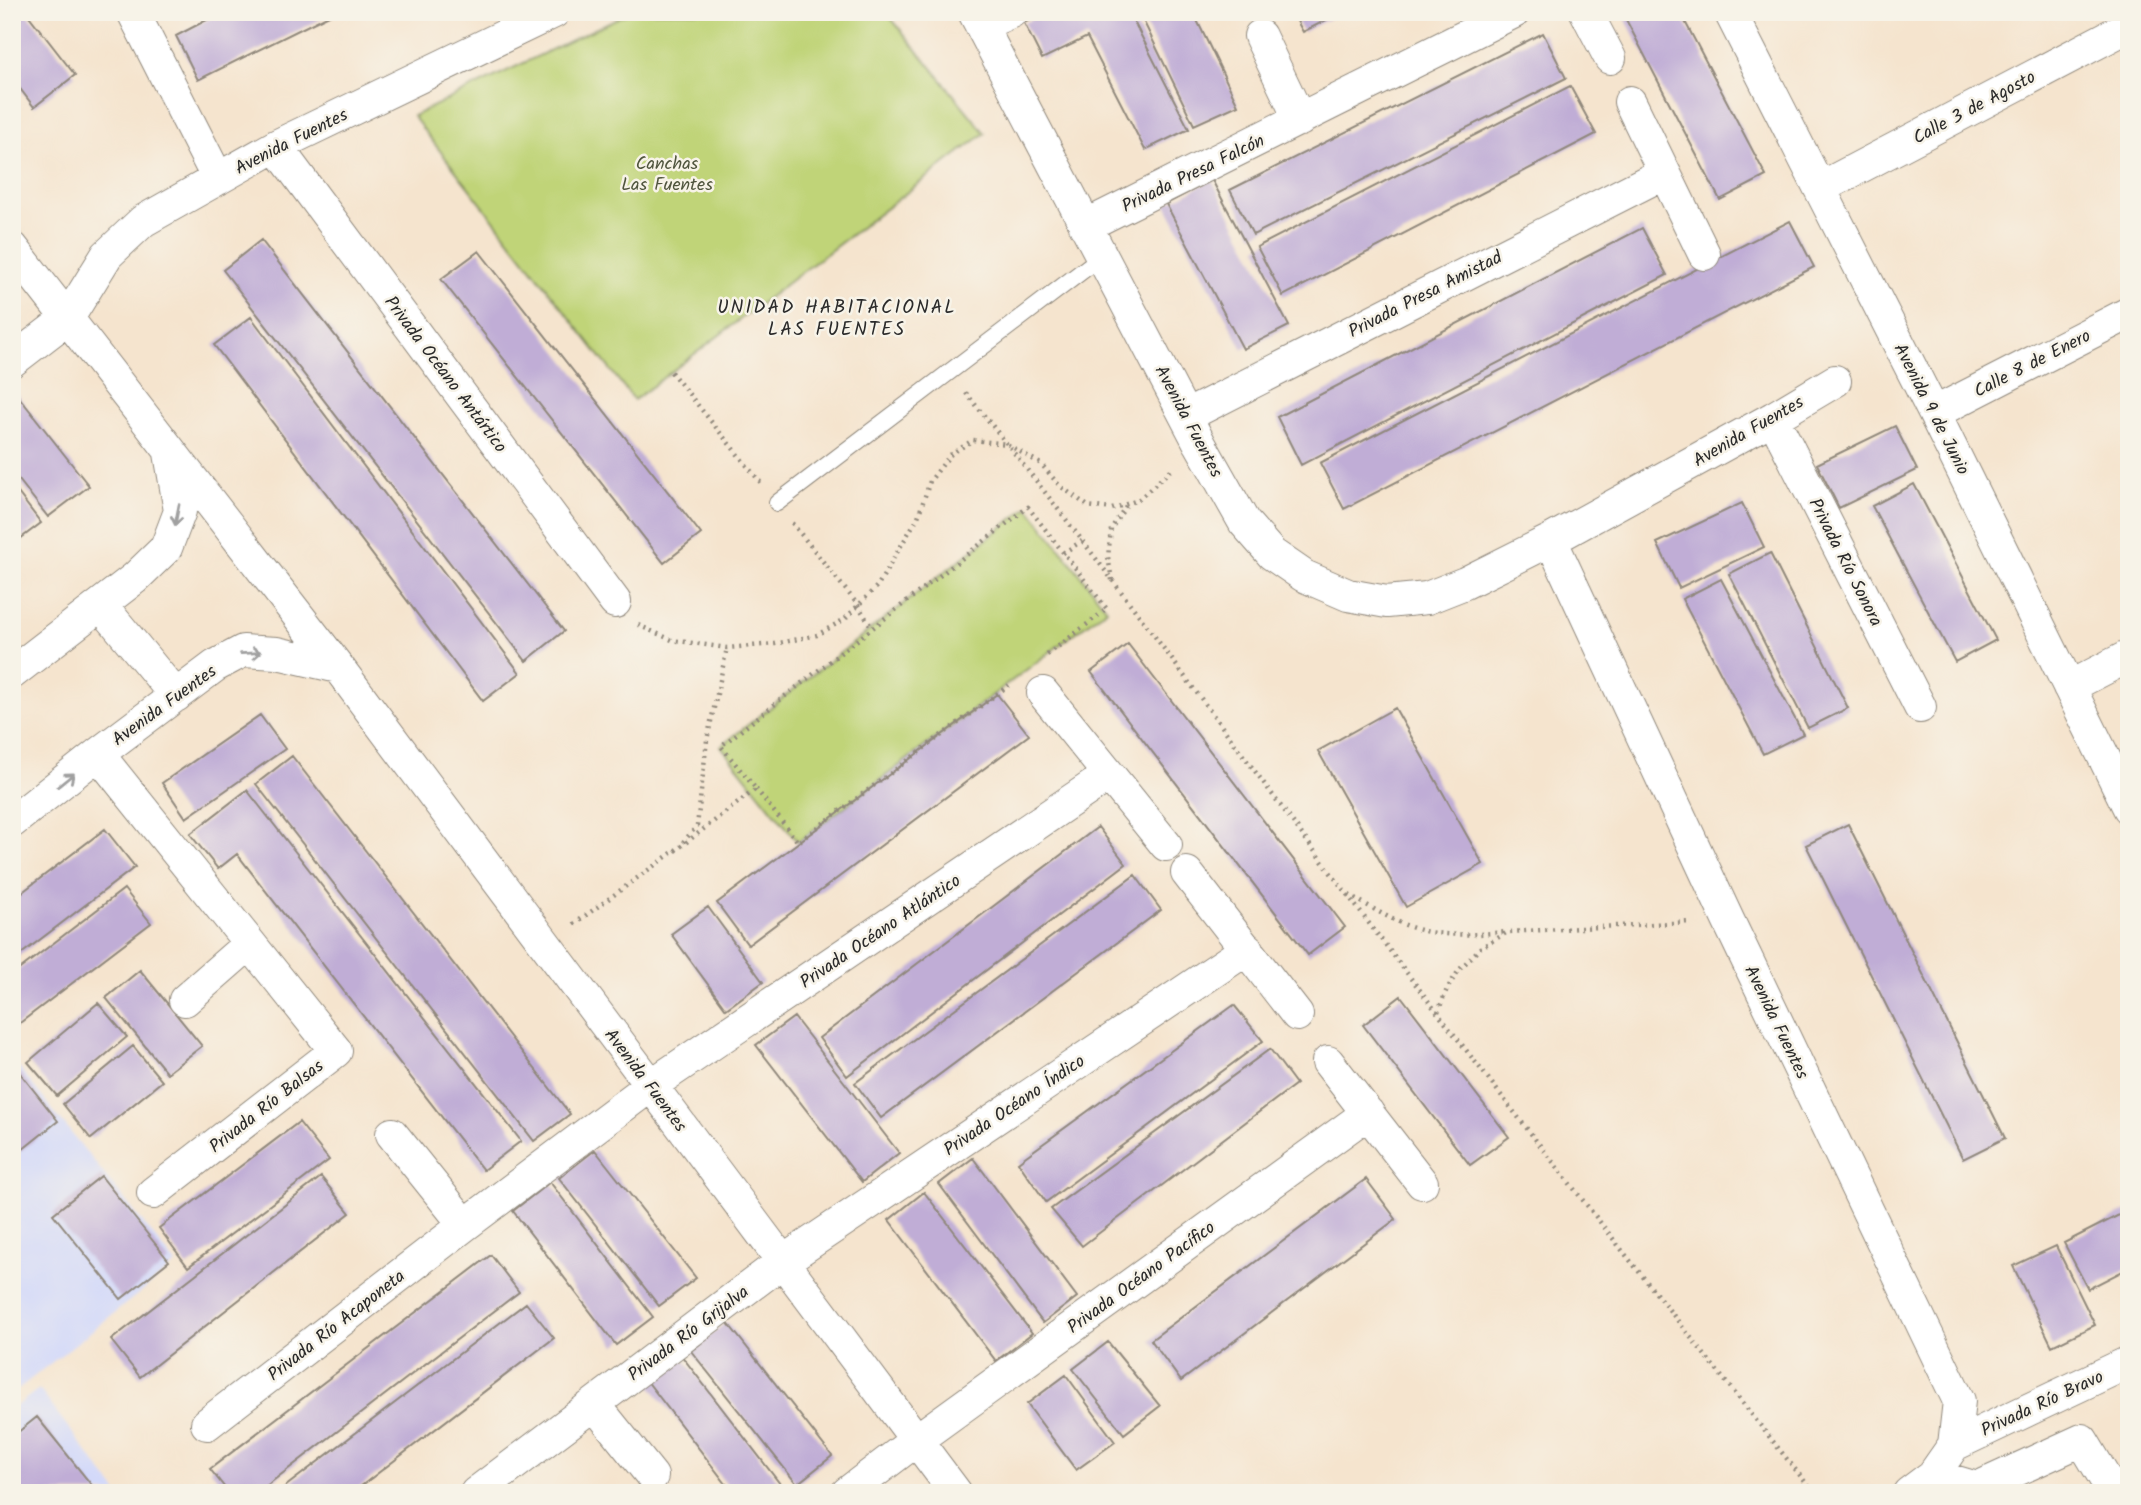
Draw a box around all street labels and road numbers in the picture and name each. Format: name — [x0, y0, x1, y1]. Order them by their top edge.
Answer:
street label: Calle 3 de Agosto — [1908, 64, 2041, 153]
street label: Avenida Fuentes — [230, 101, 354, 183]
street label: Privada Presa Falcón — [1117, 127, 1270, 222]
street label: Privada Presa Amistad — [1344, 243, 1509, 347]
street label: Privada Océano Antártico — [376, 290, 514, 460]
street label: Calle 8 de Enero — [1969, 322, 2096, 406]
street label: Avenida 9 de Junio — [1885, 339, 1976, 481]
street label: Avenida Fuentes — [1146, 360, 1230, 483]
street label: Avenida Fuentes — [1688, 389, 1810, 476]
street label: Privada Río Sonora — [1800, 493, 1890, 632]
street label: Avenida Fuentes — [106, 658, 224, 754]
street label: Privada Océano Atlántico — [794, 867, 967, 997]
street label: Avenida Fuentes — [1736, 961, 1816, 1085]
street label: Avenida Fuentes — [596, 1023, 694, 1139]
street label: Privada Océano Índico — [938, 1048, 1092, 1165]
street label: Privada Río Balsas — [203, 1053, 331, 1161]
street label: Privada Océano Pacífico — [1062, 1214, 1222, 1342]
street label: Privada Río Acaponeta — [262, 1263, 412, 1389]
street label: Privada Río Grijalva — [622, 1279, 756, 1390]
street label: Privada Río Bravo — [1976, 1363, 2109, 1445]

